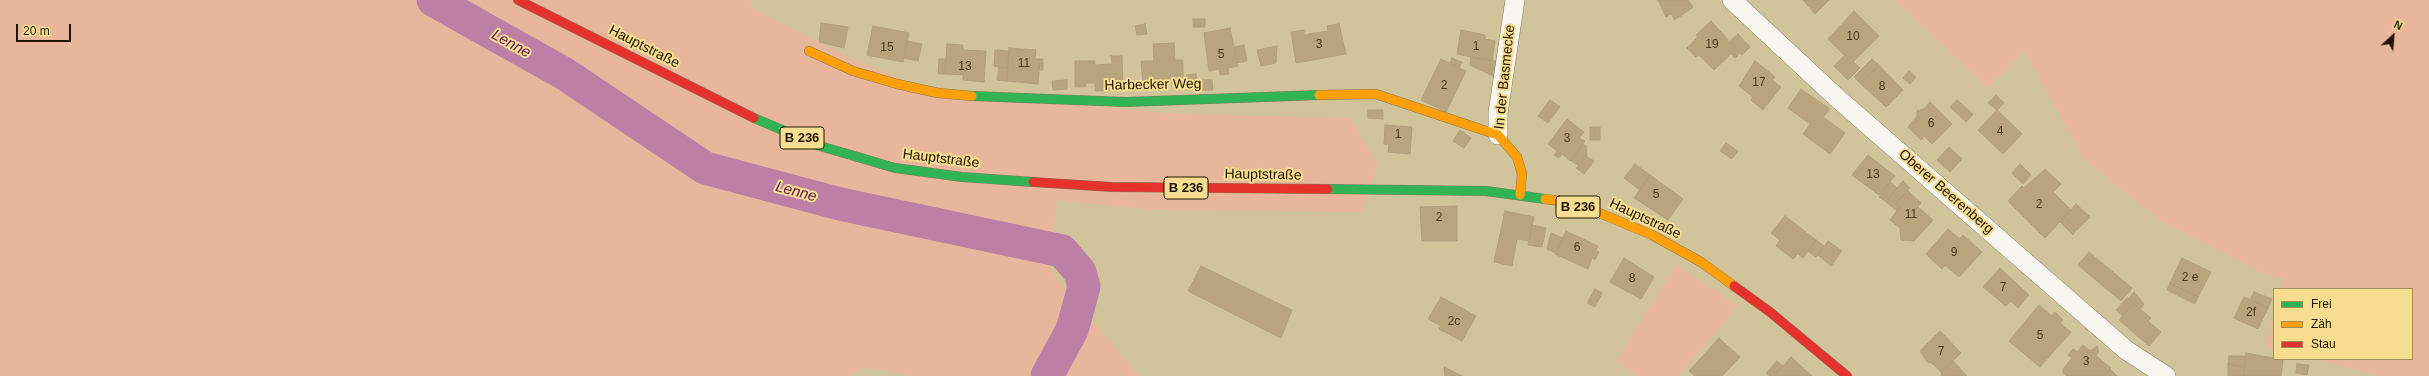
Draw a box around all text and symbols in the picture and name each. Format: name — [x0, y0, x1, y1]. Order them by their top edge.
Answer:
scale bar — [18, 16, 73, 42]
north arrow — [2373, 16, 2413, 56]
text: N — [2392, 18, 2404, 32]
street label: Hauptstraße — [606, 22, 682, 72]
text: 20 m — [23, 24, 50, 38]
street label: In der Basmecke — [1491, 24, 1519, 130]
water label: Lenne — [488, 26, 534, 62]
house number: 10 — [1846, 30, 1860, 44]
house number: 3 — [1316, 38, 1322, 52]
house number: 19 — [1705, 38, 1719, 52]
house number: 1 — [1473, 40, 1479, 54]
house number: 15 — [880, 41, 894, 55]
house number: 5 — [1218, 48, 1224, 62]
house number: 11 — [1018, 57, 1030, 71]
house number: 13 — [958, 60, 972, 74]
street label: Harbecker Weg — [1104, 76, 1202, 94]
house number: 17 — [1752, 76, 1766, 90]
house number: 2 — [1441, 79, 1447, 93]
house number: 8 — [1879, 80, 1885, 94]
house number: 6 — [1928, 117, 1934, 131]
house number: 4 — [1997, 125, 2003, 139]
road number: B 236 — [780, 127, 824, 149]
house number: 1 — [1395, 128, 1401, 142]
house number: 3 — [1564, 132, 1570, 146]
street label: Hauptstraße — [902, 146, 980, 172]
street label: Oberer Beerenberg — [1895, 146, 1997, 238]
street label: Hauptstraße — [1224, 166, 1302, 184]
house number: 13 — [1866, 168, 1880, 182]
road number: B 236 — [1164, 177, 1208, 199]
water label: Lenne — [774, 178, 818, 206]
house number: 5 — [1653, 188, 1659, 202]
street label: Hauptstraße — [1607, 195, 1683, 243]
road number: B 236 — [1556, 196, 1600, 218]
house number: 2 — [2036, 198, 2042, 212]
house number: 11 — [1905, 208, 1917, 222]
house number: 2 — [1436, 211, 1442, 225]
house number: 6 — [1574, 241, 1580, 255]
house number: 9 — [1951, 246, 1957, 260]
house number: 2 e — [2182, 271, 2198, 285]
house number: 8 — [1629, 272, 1635, 286]
house number: 7 — [2000, 281, 2006, 295]
legend — [2273, 288, 2413, 360]
text: Frei — [2311, 297, 2332, 311]
house number: 2f — [2246, 306, 2256, 320]
house number: 2c — [1448, 315, 1460, 329]
text: Zäh — [2311, 317, 2332, 331]
house number: 5 — [2037, 329, 2043, 343]
text: Stau — [2311, 337, 2336, 351]
house number: 7 — [1938, 345, 1944, 359]
house number: 3 — [2083, 355, 2089, 369]

